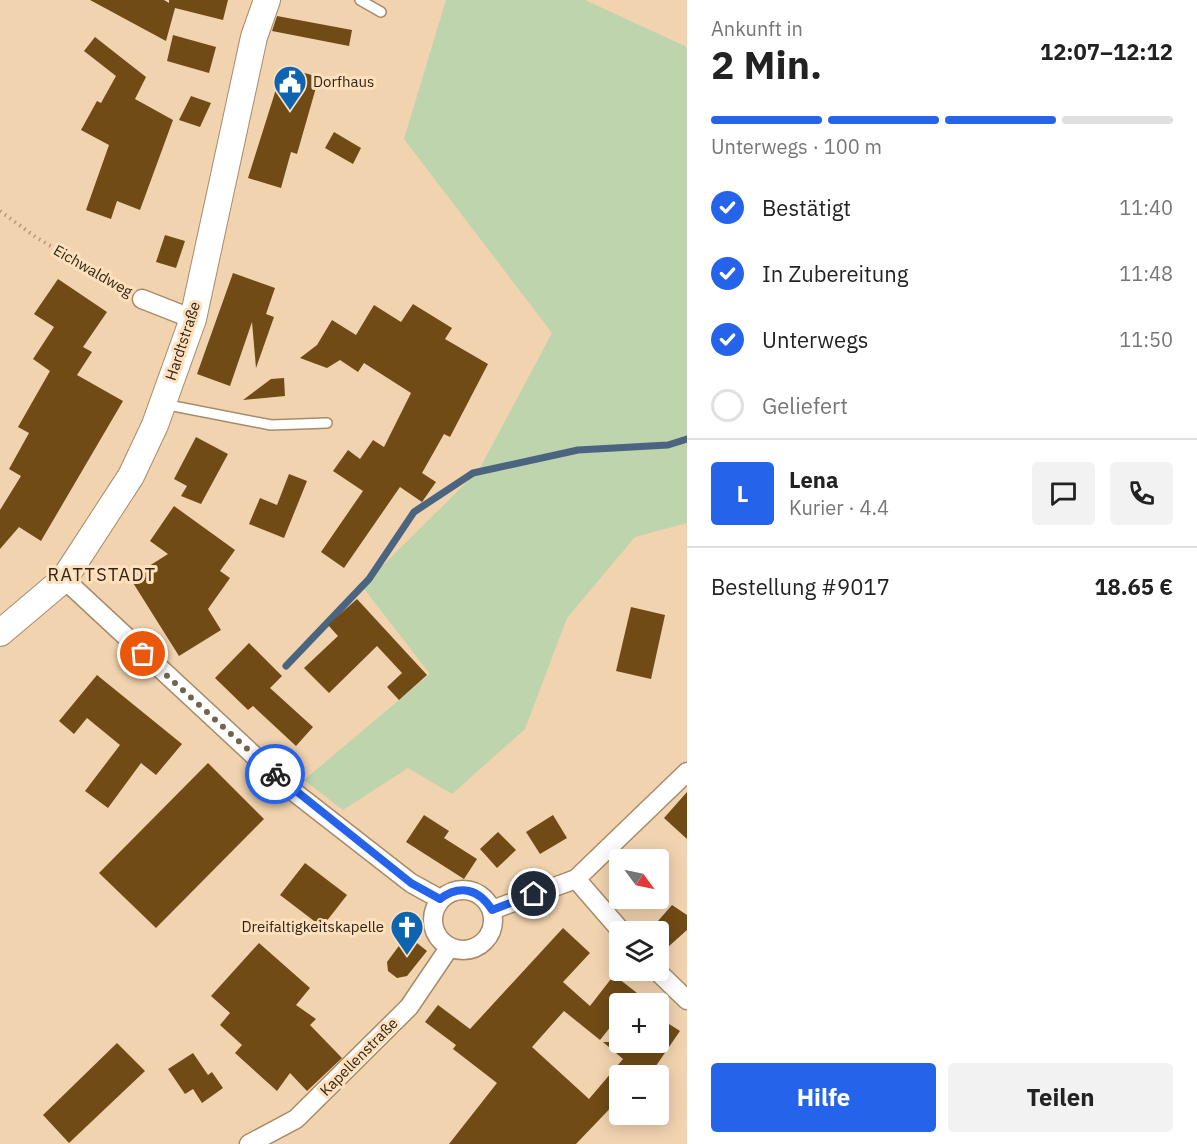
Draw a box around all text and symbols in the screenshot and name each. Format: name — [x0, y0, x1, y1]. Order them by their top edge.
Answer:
text: Ankunft in — [711, 15, 803, 42]
text: 12:07–12:12 — [1040, 37, 1173, 66]
text: 2 Min. — [711, 39, 822, 90]
public building icon: Dorfhaus — [272, 64, 308, 111]
place label: Dorfhaus — [313, 72, 374, 91]
text: Unterwegs · 100 m — [711, 133, 882, 160]
icon: check — [711, 191, 744, 224]
text: Bestätigt — [762, 193, 851, 222]
text: 11:40 — [1119, 194, 1173, 221]
street label: Eichwaldweg — [50, 240, 136, 301]
icon: check — [711, 257, 744, 290]
text: In Zubereitung — [762, 259, 908, 288]
text: 11:48 — [1119, 260, 1173, 287]
street label: Hardtstraße — [161, 299, 204, 383]
icon: check — [711, 323, 744, 356]
text: Unterwegs — [762, 325, 869, 354]
text: 11:50 — [1119, 326, 1173, 353]
text: Geliefert — [762, 391, 848, 420]
button: chat — [1032, 462, 1095, 525]
button: phone — [1110, 462, 1173, 525]
text: Lena — [789, 465, 838, 494]
text: L — [737, 479, 748, 508]
text: Kurier · 4.4 — [789, 494, 889, 521]
district label: RATTSTADT — [48, 563, 156, 586]
text: Bestellung #9017 — [711, 572, 890, 601]
text: 18.65 € — [1094, 572, 1173, 601]
pin — [117, 628, 168, 679]
icon: bag — [126, 637, 159, 670]
courier — [245, 744, 305, 804]
icon: bike — [259, 758, 292, 791]
north arrow — [609, 849, 669, 909]
map controls — [609, 849, 669, 1125]
pin — [508, 868, 559, 919]
icon: home — [517, 877, 550, 910]
church icon: Dreifaltigkeitskapelle — [389, 909, 425, 956]
place label: Dreifaltigkeitskapelle — [241, 917, 384, 936]
button: layers — [609, 921, 669, 981]
button: + — [609, 993, 669, 1053]
street label: Kapellenstraße — [316, 1014, 402, 1100]
button: Hilfe — [711, 1063, 936, 1132]
button: Teilen — [948, 1063, 1173, 1132]
button: − — [609, 1065, 669, 1125]

